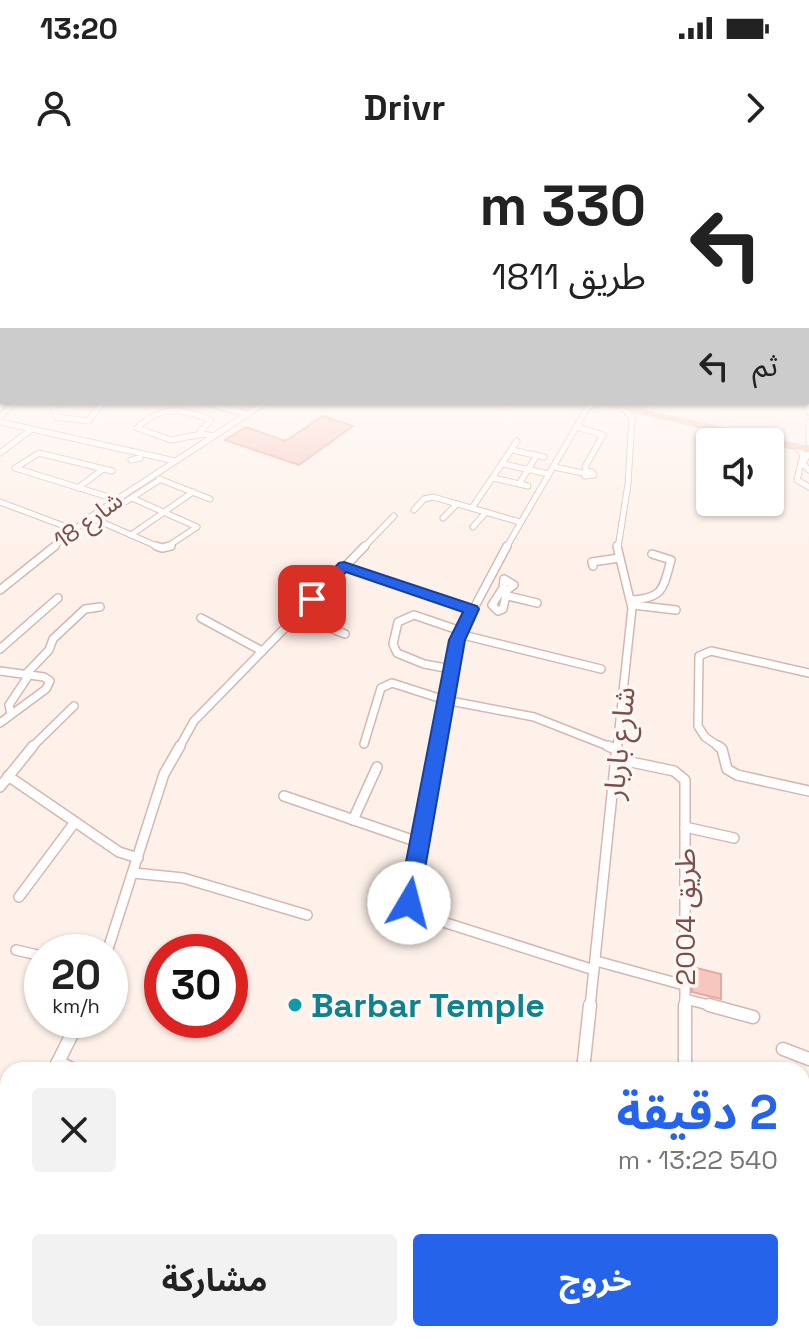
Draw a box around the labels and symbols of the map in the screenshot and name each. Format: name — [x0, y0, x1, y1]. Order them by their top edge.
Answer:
street label: شارع 18 — [47, 485, 130, 557]
pin — [278, 565, 346, 633]
street label: شارع باربار — [595, 685, 646, 802]
street label: طريق 2004 — [667, 848, 703, 986]
position arrow — [367, 861, 451, 945]
speed limit sign: 30 — [144, 934, 248, 1038]
place label: Barbar Temple — [311, 984, 545, 1027]
marker: Barbar Temple — [286, 996, 304, 1014]

